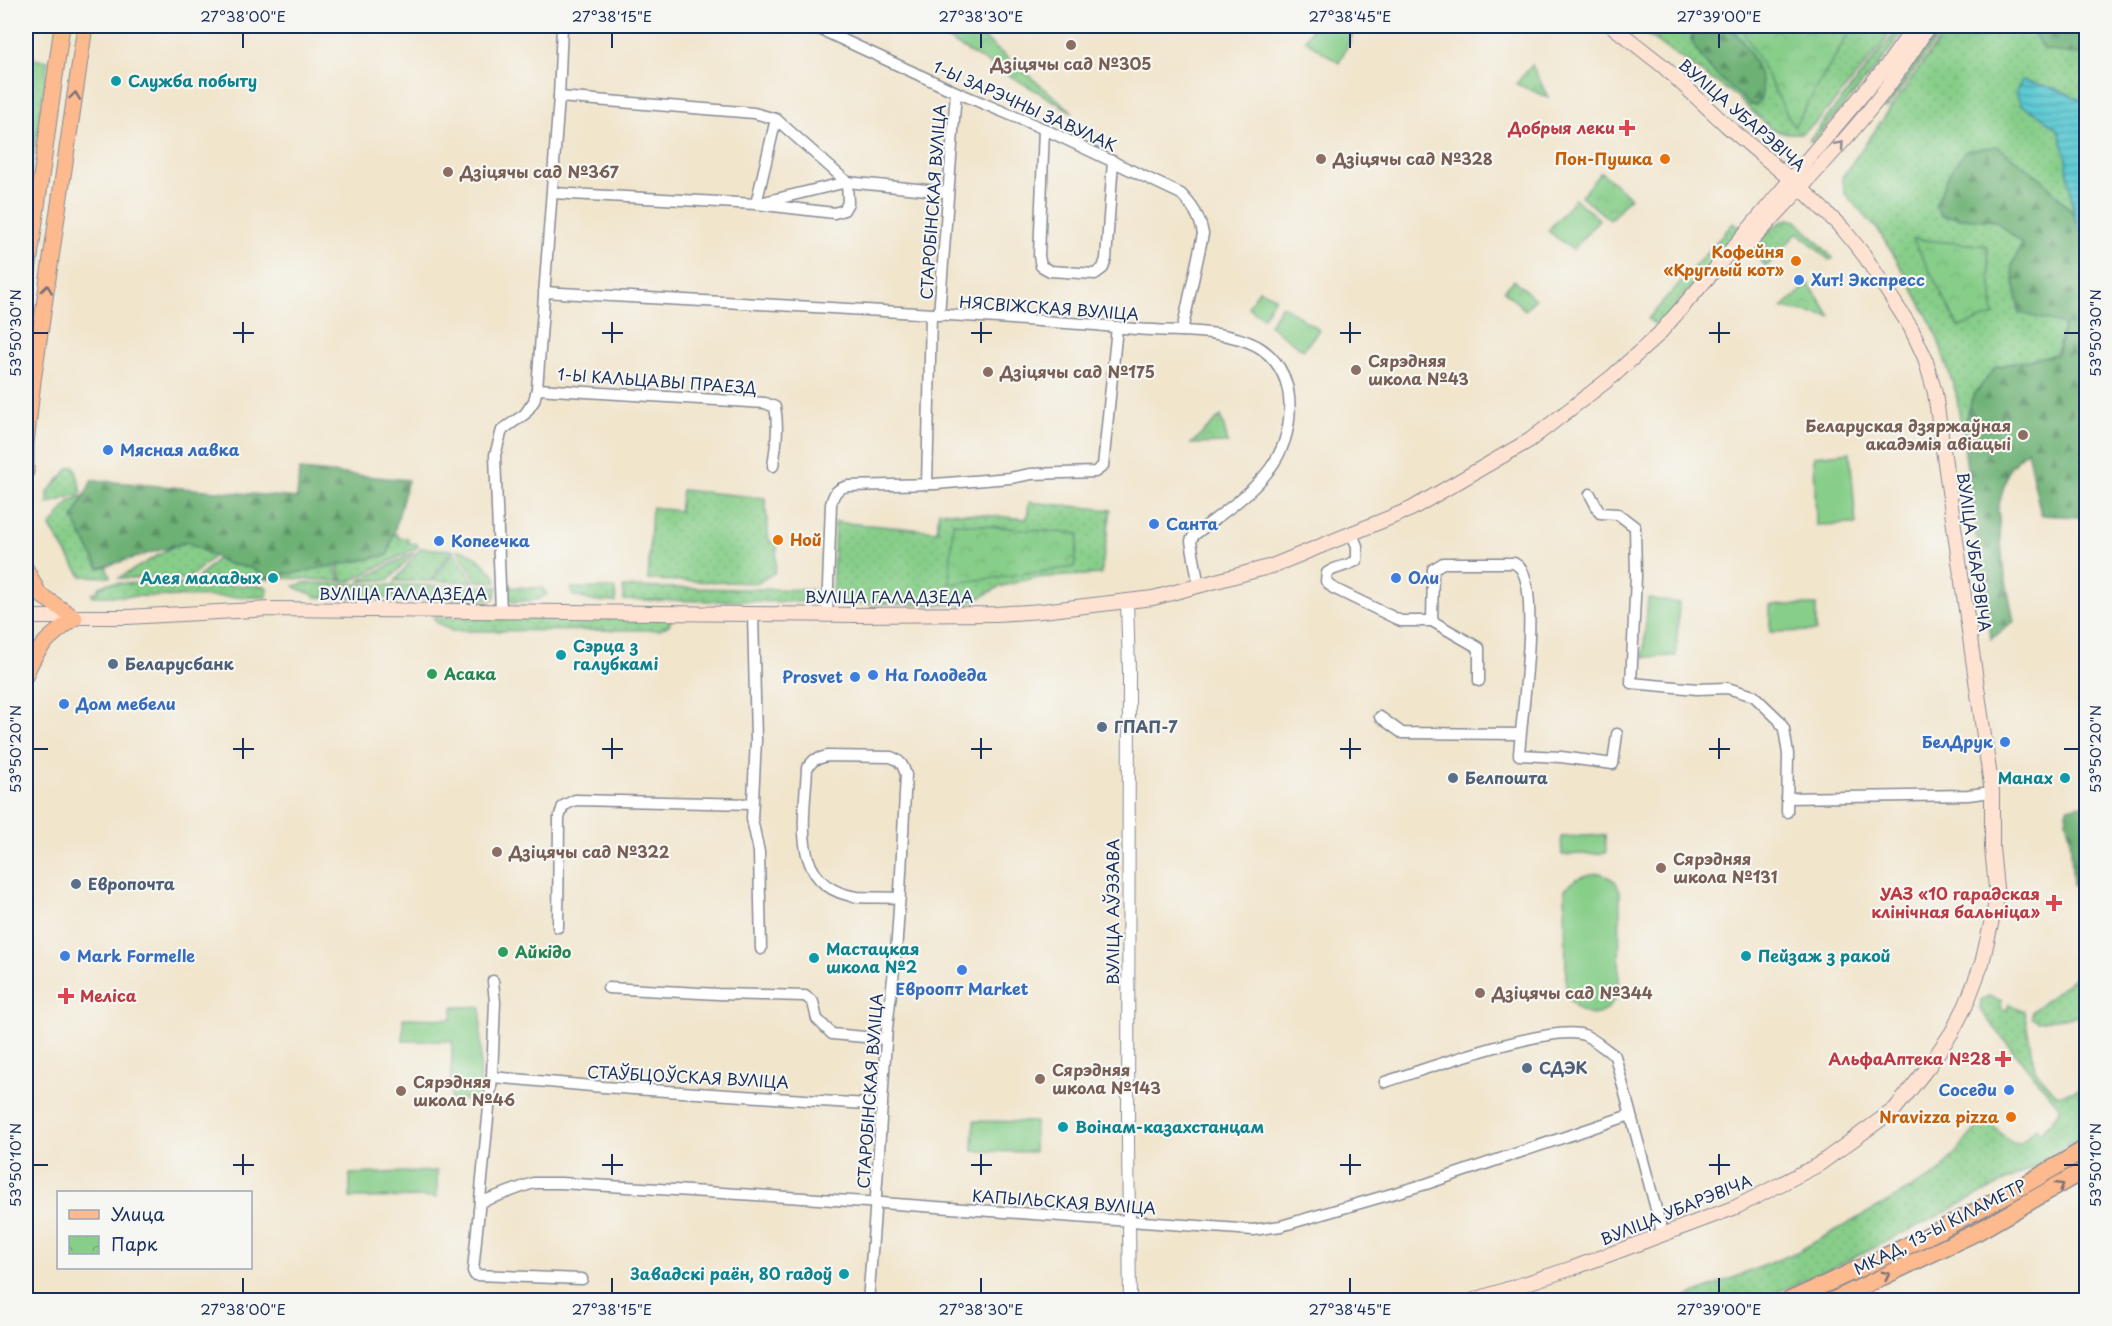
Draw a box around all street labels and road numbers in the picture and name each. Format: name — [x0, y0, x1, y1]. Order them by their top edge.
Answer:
street label: ВУЛІЦА УБАРЭВІЧА — [1674, 52, 1812, 176]
street label: 1-Ы ЗАРЭЧНЫ ЗАВУЛАК — [930, 54, 1121, 156]
street label: СТАРОБІНСКАЯ ВУЛІЦА — [913, 104, 951, 300]
street label: НЯСВІЖСКАЯ ВУЛІЦА — [958, 289, 1140, 325]
street label: 1-Ы КАЛЬЦАВЫ ПРАЕЗД — [557, 361, 757, 399]
street label: ВУЛІЦА УБАРЭВІЧА — [1952, 470, 1998, 634]
street label: ВУЛІЦА ГАЛАДЗЕДА — [319, 581, 487, 605]
street label: ВУЛІЦА ГАЛАДЗЕДА — [805, 584, 973, 608]
street label: ВУЛІЦА АЎЭЗАВА — [1100, 839, 1124, 985]
street label: СТАРОБІНСКАЯ ВУЛІЦА — [850, 993, 888, 1189]
street label: СТАЎБЦОЎСКАЯ ВУЛІЦА — [587, 1059, 789, 1093]
street label: ВУЛІЦА УБАРЭВІЧА — [1596, 1168, 1755, 1250]
street label: МКАД, 13-Ы КІЛАМЕТР — [1849, 1172, 2030, 1280]
street label: КАПЫЛЬСКАЯ ВУЛІЦА — [971, 1183, 1157, 1219]

